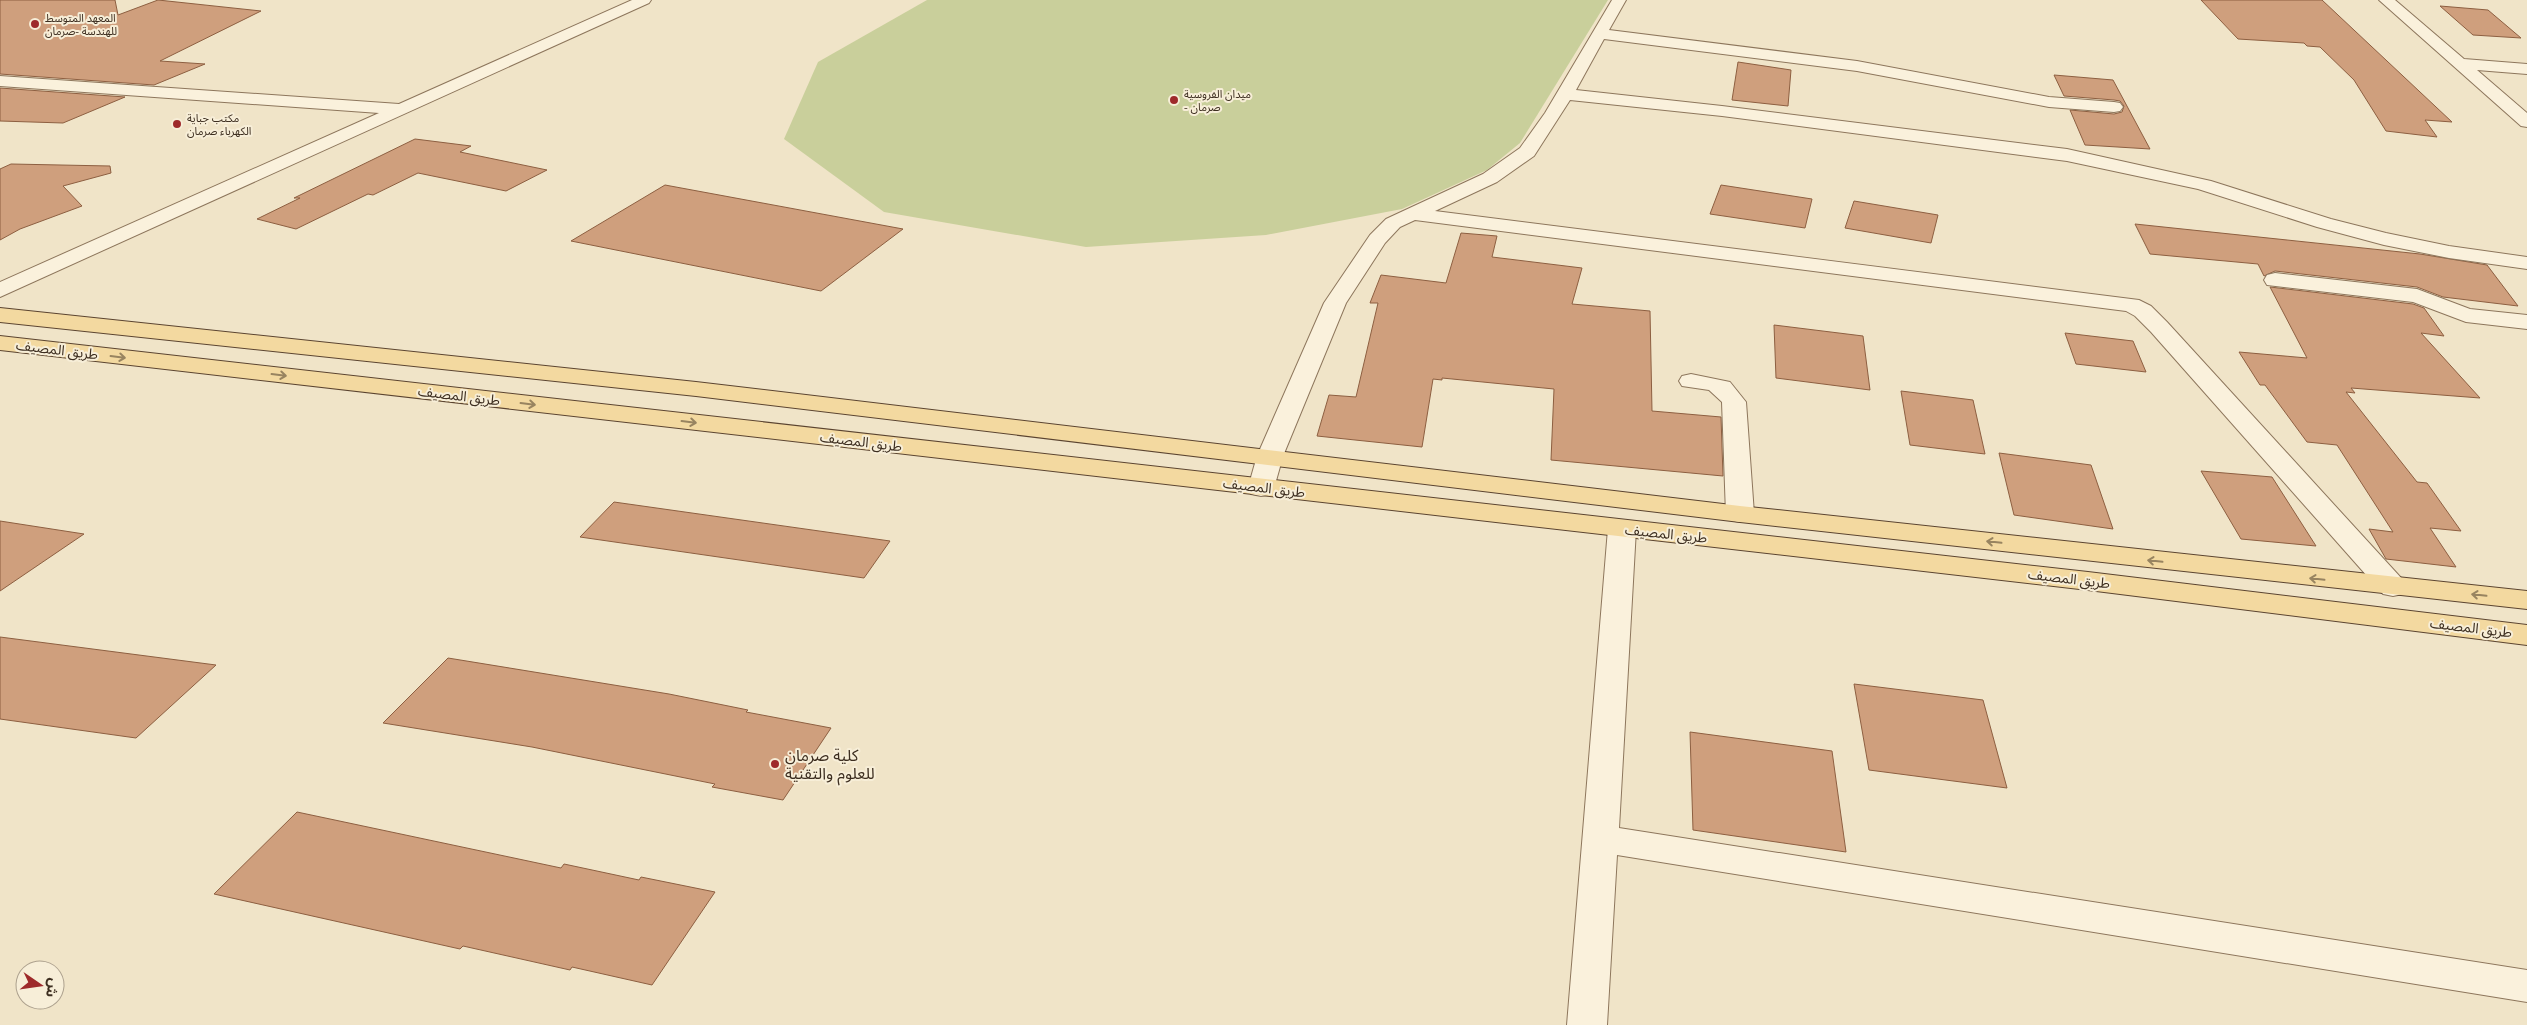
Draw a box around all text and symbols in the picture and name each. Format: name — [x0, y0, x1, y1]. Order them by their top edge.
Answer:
place label: المعهد المتوسط للهندسة -صرمان — [45, 12, 117, 38]
marker: المعهد المتوسط للهندسة -صرمان — [29, 18, 41, 30]
place label: ميدان الفروسية - صرمان — [1184, 88, 1251, 114]
marker: ميدان الفروسية - صرمان — [1168, 94, 1180, 106]
place label: مكتب جباية الكهرباء صرمان — [187, 112, 251, 138]
marker: مكتب جباية الكهرباء صرمان — [171, 118, 183, 130]
street label: طريق المصيف — [15, 338, 99, 364]
one-way arrow — [110, 352, 126, 362]
one-way arrow — [271, 370, 287, 380]
street label: طريق المصيف — [417, 384, 501, 410]
one-way arrow — [519, 399, 535, 409]
one-way arrow — [681, 417, 697, 427]
street label: طريق المصيف — [819, 430, 903, 456]
street label: طريق المصيف — [1222, 476, 1306, 502]
street label: طريق المصيف — [1624, 522, 1708, 548]
one-way arrow — [1986, 537, 2002, 547]
one-way arrow — [2148, 556, 2164, 566]
street label: طريق المصيف — [2027, 567, 2111, 593]
one-way arrow — [2309, 574, 2325, 583]
one-way arrow — [2471, 591, 2487, 600]
street label: طريق المصيف — [2429, 616, 2513, 642]
place label: كلية صرمان للعلوم والتقنية — [785, 747, 875, 786]
marker: كلية صرمان للعلوم والتقنية — [769, 758, 781, 770]
north arrow — [15, 960, 65, 1010]
text: ش — [43, 977, 62, 999]

